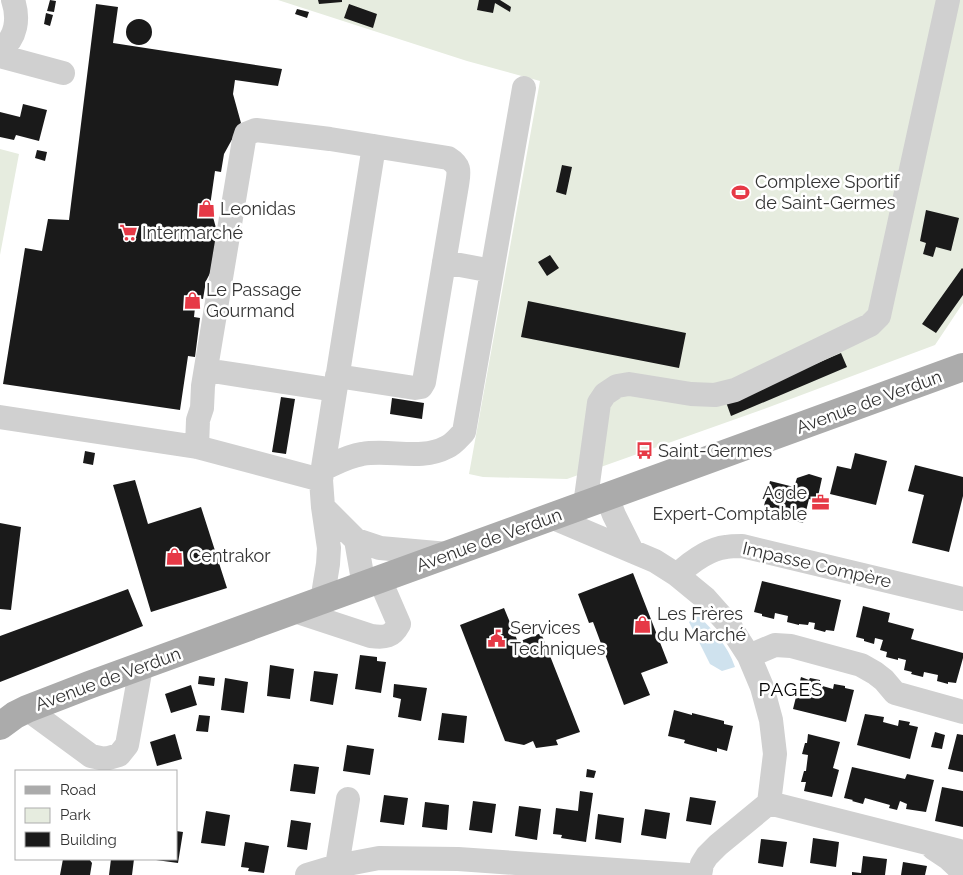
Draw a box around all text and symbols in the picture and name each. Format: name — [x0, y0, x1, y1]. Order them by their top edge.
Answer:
place label: Complexe Sportif de Saint-Germes — [755, 171, 901, 213]
sports icon: Complexe Sportif de Saint-Germes — [731, 182, 751, 202]
place label: Leonidas — [220, 198, 296, 219]
shop icon: Leonidas — [196, 199, 216, 219]
place label: Intermarché — [142, 222, 243, 243]
supermarket icon: Intermarché — [118, 223, 138, 243]
place label: Le Passage Gourmand — [206, 279, 302, 321]
shop icon: Le Passage Gourmand — [182, 290, 202, 310]
street label: Avenue de Verdun — [793, 365, 945, 438]
place label: Saint-Germes — [658, 440, 773, 461]
bus stop icon: Saint-Germes — [634, 441, 654, 461]
place label: Agde Expert-Comptable — [652, 482, 807, 524]
office icon: Agde Expert-Comptable — [811, 493, 831, 513]
street label: Avenue de Verdun — [413, 503, 565, 576]
street label: Impasse Compère — [741, 537, 894, 592]
place label: Centrakor — [189, 545, 271, 566]
shop icon: Centrakor — [165, 546, 185, 566]
place label: Les Frères du Marché — [657, 603, 746, 645]
shop icon: Les Frères du Marché — [633, 614, 653, 634]
place label: Services Techniques — [510, 617, 606, 659]
public building icon: Services Techniques — [486, 628, 506, 648]
street label: Avenue de Verdun — [32, 642, 184, 715]
district label: PAGES — [759, 678, 823, 700]
legend — [15, 770, 178, 860]
text: Road — [60, 781, 96, 799]
text: Park — [60, 806, 91, 824]
text: Building — [60, 831, 117, 849]

